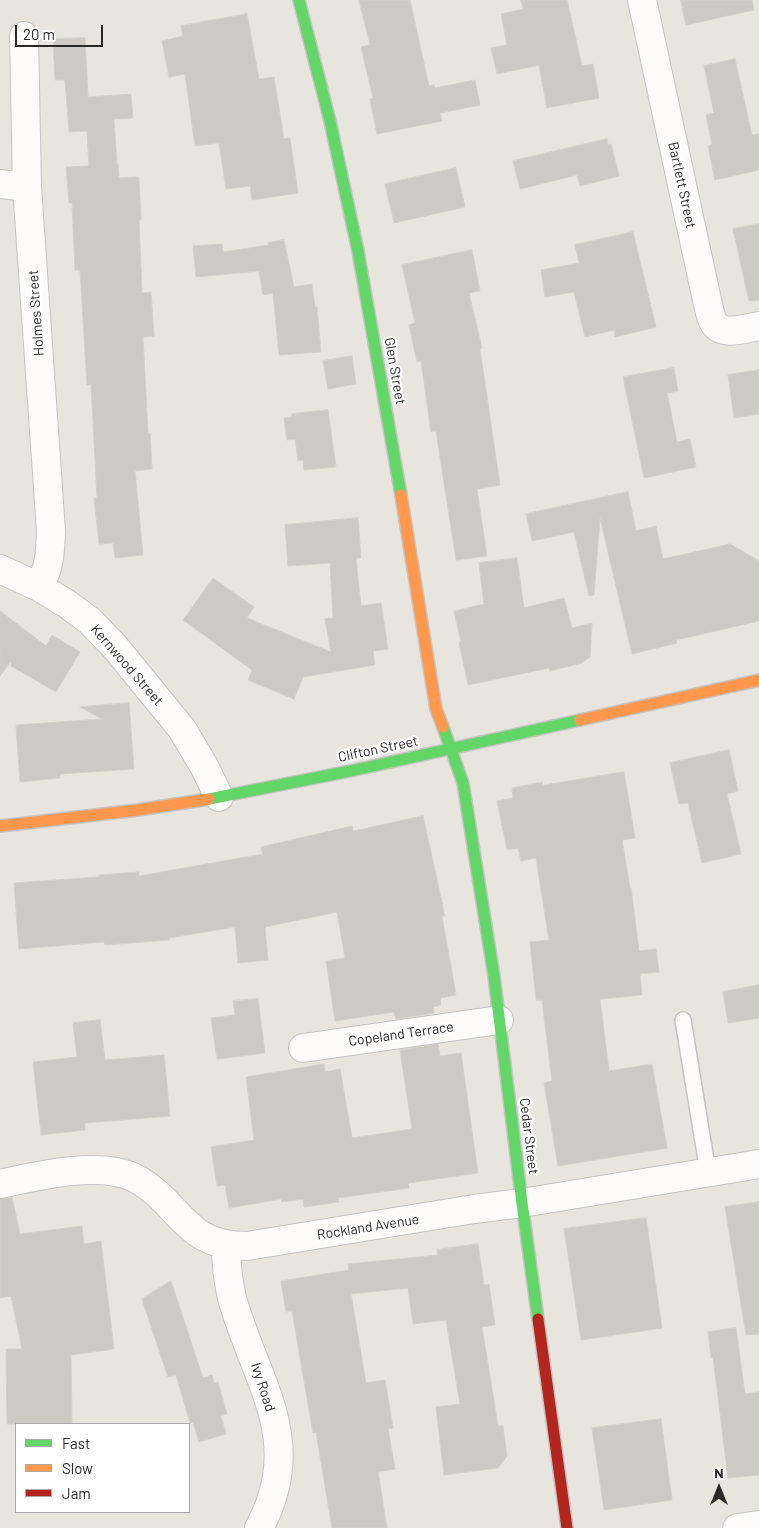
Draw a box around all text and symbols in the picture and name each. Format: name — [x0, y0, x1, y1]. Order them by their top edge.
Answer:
scale bar — [18, 15, 105, 47]
text: 20 m — [23, 25, 55, 43]
street label: Bartlett Street — [665, 140, 699, 230]
street label: Holmes Street — [25, 269, 47, 357]
street label: Glen Street — [381, 336, 409, 406]
street label: Kernwood Street — [87, 621, 167, 709]
street label: Clifton Street — [336, 732, 420, 766]
street label: Copeland Terrace — [347, 1018, 455, 1050]
street label: Cedar Street — [516, 1097, 542, 1175]
street label: Rockland Avenue — [316, 1211, 420, 1243]
street label: Ivy Road — [247, 1360, 279, 1414]
legend — [15, 1423, 190, 1513]
text: Fast — [62, 1434, 90, 1452]
text: Slow — [62, 1459, 93, 1477]
north arrow — [694, 1463, 744, 1513]
text: N — [714, 1464, 724, 1481]
text: Jam — [62, 1484, 91, 1502]

